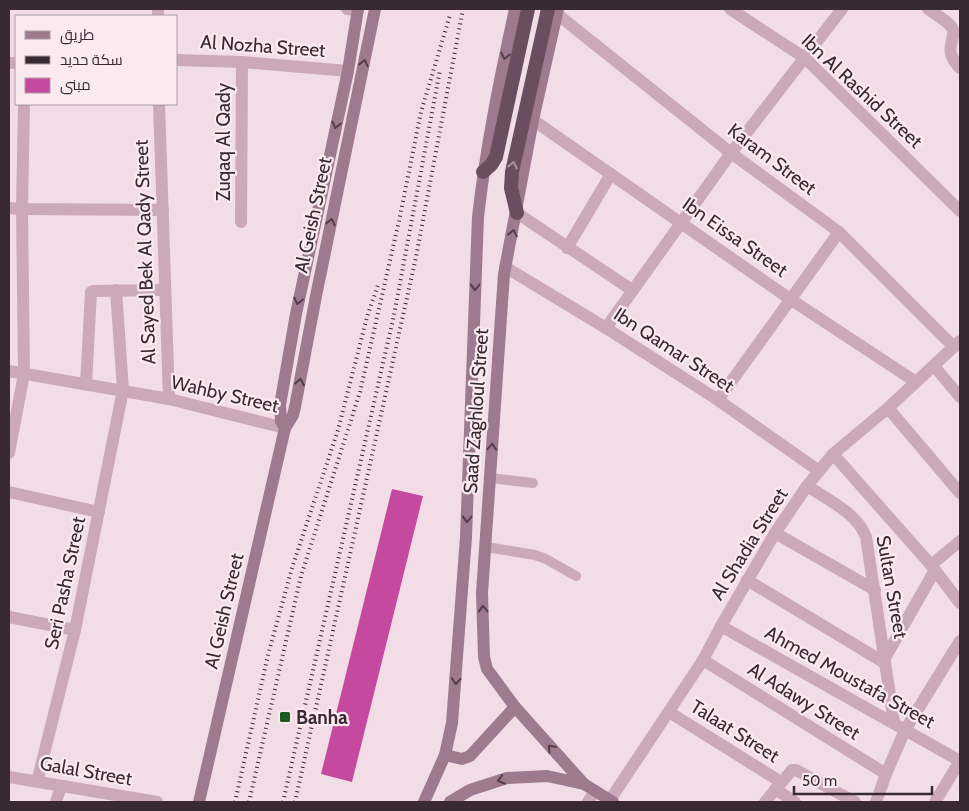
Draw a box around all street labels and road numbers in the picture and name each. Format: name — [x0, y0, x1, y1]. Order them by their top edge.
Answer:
street label: Ibn Al Rashid Street — [797, 29, 928, 153]
street label: Al Nozha Street — [200, 30, 327, 62]
street label: Zuqaq Al Qady — [212, 82, 235, 201]
street label: Karam Street — [723, 118, 821, 200]
street label: Al Sayed Bek Al Qady Street — [130, 139, 160, 365]
street label: Al Geish Street — [289, 154, 337, 275]
street label: Ibn Eissa Street — [678, 192, 792, 282]
street label: Ibn Qamar Street — [610, 303, 739, 398]
street label: Saad Zaghloul Street — [459, 327, 493, 494]
street label: Wahby Street — [169, 370, 282, 418]
street label: Al Shadia Street — [705, 483, 793, 604]
street label: Seri Pasha Street — [40, 514, 90, 652]
street label: Sultan Street — [872, 534, 913, 641]
street label: Al Geish Street — [200, 550, 249, 671]
street label: Ahmed Moustafa Street — [761, 621, 939, 734]
street label: Al Adawy Street — [744, 657, 865, 745]
street label: Talaat Street — [686, 695, 784, 768]
street label: Galal Street — [38, 752, 134, 791]

